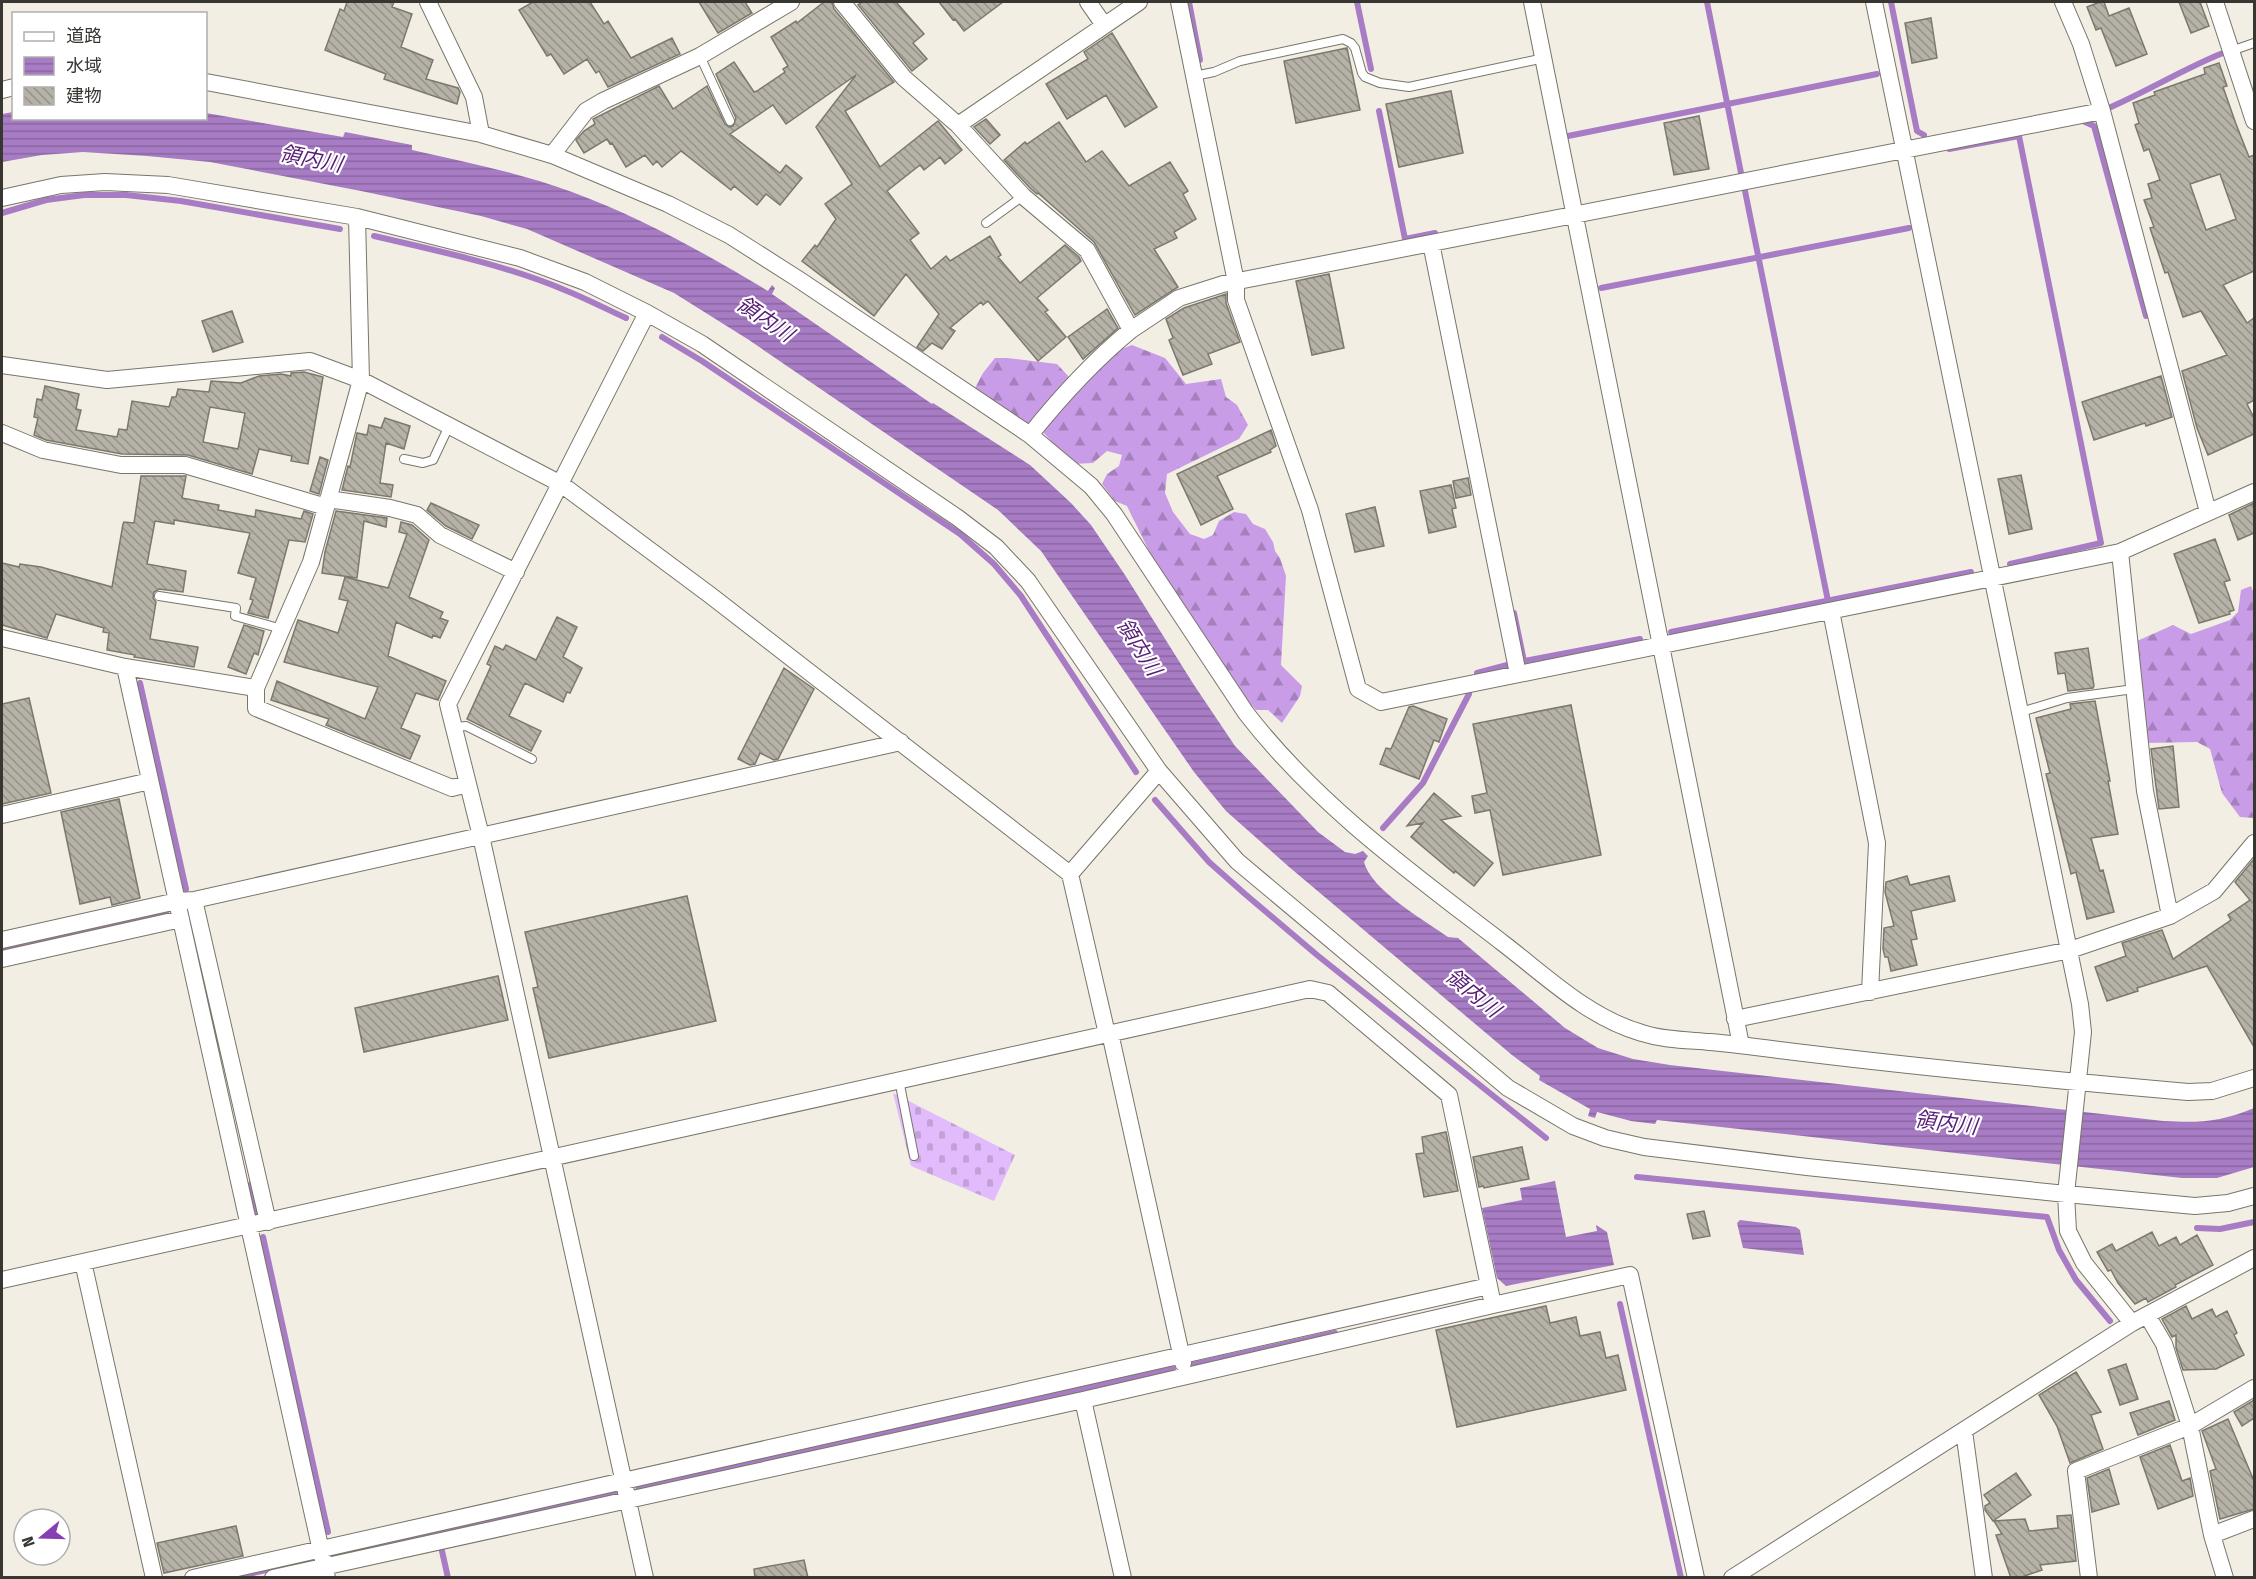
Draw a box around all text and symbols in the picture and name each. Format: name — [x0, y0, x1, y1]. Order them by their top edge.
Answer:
legend — [12, 12, 207, 120]
text: 道路 — [66, 25, 102, 47]
text: 水域 — [66, 55, 102, 77]
text: 建物 — [66, 85, 102, 107]
water label: 領内川 — [278, 140, 346, 178]
water label: 領内川 — [732, 291, 800, 349]
water label: 領内川 — [1111, 613, 1168, 682]
water label: 領内川 — [1440, 963, 1507, 1024]
water label: 領内川 — [1913, 1106, 1981, 1140]
north arrow — [12, 1507, 72, 1567]
text: N — [18, 1534, 39, 1549]

